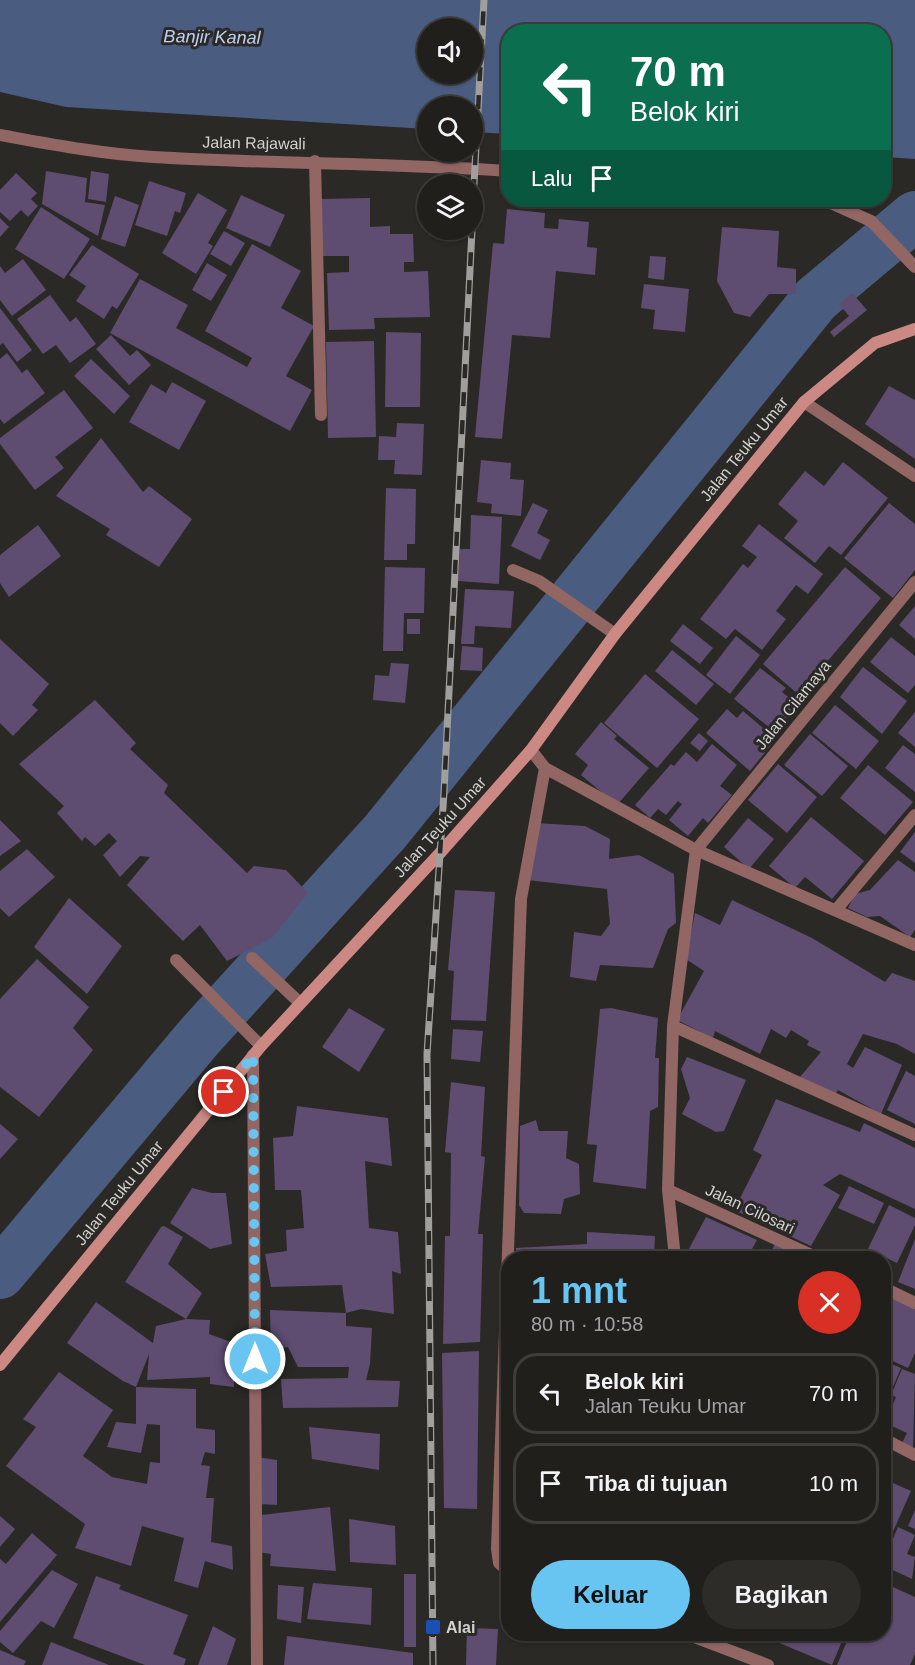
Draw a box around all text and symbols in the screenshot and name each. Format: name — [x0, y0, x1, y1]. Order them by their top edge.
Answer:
map controls — [417, 18, 483, 240]
button: sound — [417, 18, 483, 84]
water label: Banjir Kanal — [163, 26, 262, 48]
icon: left — [531, 48, 609, 126]
text: 70 m — [630, 48, 726, 95]
button: search — [417, 96, 483, 162]
text: Belok kiri — [630, 97, 740, 127]
street label: Jalan Rajawali — [202, 134, 306, 152]
icon: arrive — [585, 162, 618, 195]
text: Lalu — [531, 166, 573, 191]
button: layers — [417, 174, 483, 240]
street label: Jalan Teuku Umar — [697, 393, 792, 504]
street label: Jalan Cilamaya — [752, 657, 834, 753]
street label: Jalan Teuku Umar — [391, 773, 490, 880]
pin — [198, 1066, 249, 1117]
icon: arrive — [207, 1075, 240, 1108]
street label: Jalan Teuku Umar — [72, 1137, 167, 1248]
street label: Jalan Cilosari — [703, 1181, 797, 1237]
text: 1 mnt — [531, 1270, 627, 1311]
button: close — [798, 1271, 861, 1334]
text: 80 m · 10:58 — [531, 1313, 643, 1335]
position arrow — [223, 1327, 287, 1391]
text: Belok kiri — [585, 1369, 684, 1394]
icon: left — [534, 1377, 567, 1410]
text: 70 m — [809, 1381, 858, 1406]
text: Jalan Teuku Umar — [585, 1395, 746, 1417]
icon: arrive — [534, 1467, 567, 1500]
text: Tiba di tujuan — [585, 1471, 728, 1496]
text: 10 m — [809, 1471, 858, 1496]
button: Keluar — [531, 1560, 690, 1629]
button: Bagikan — [702, 1560, 861, 1629]
marker: Alai — [424, 1618, 442, 1636]
place label: Alai — [446, 1619, 475, 1636]

